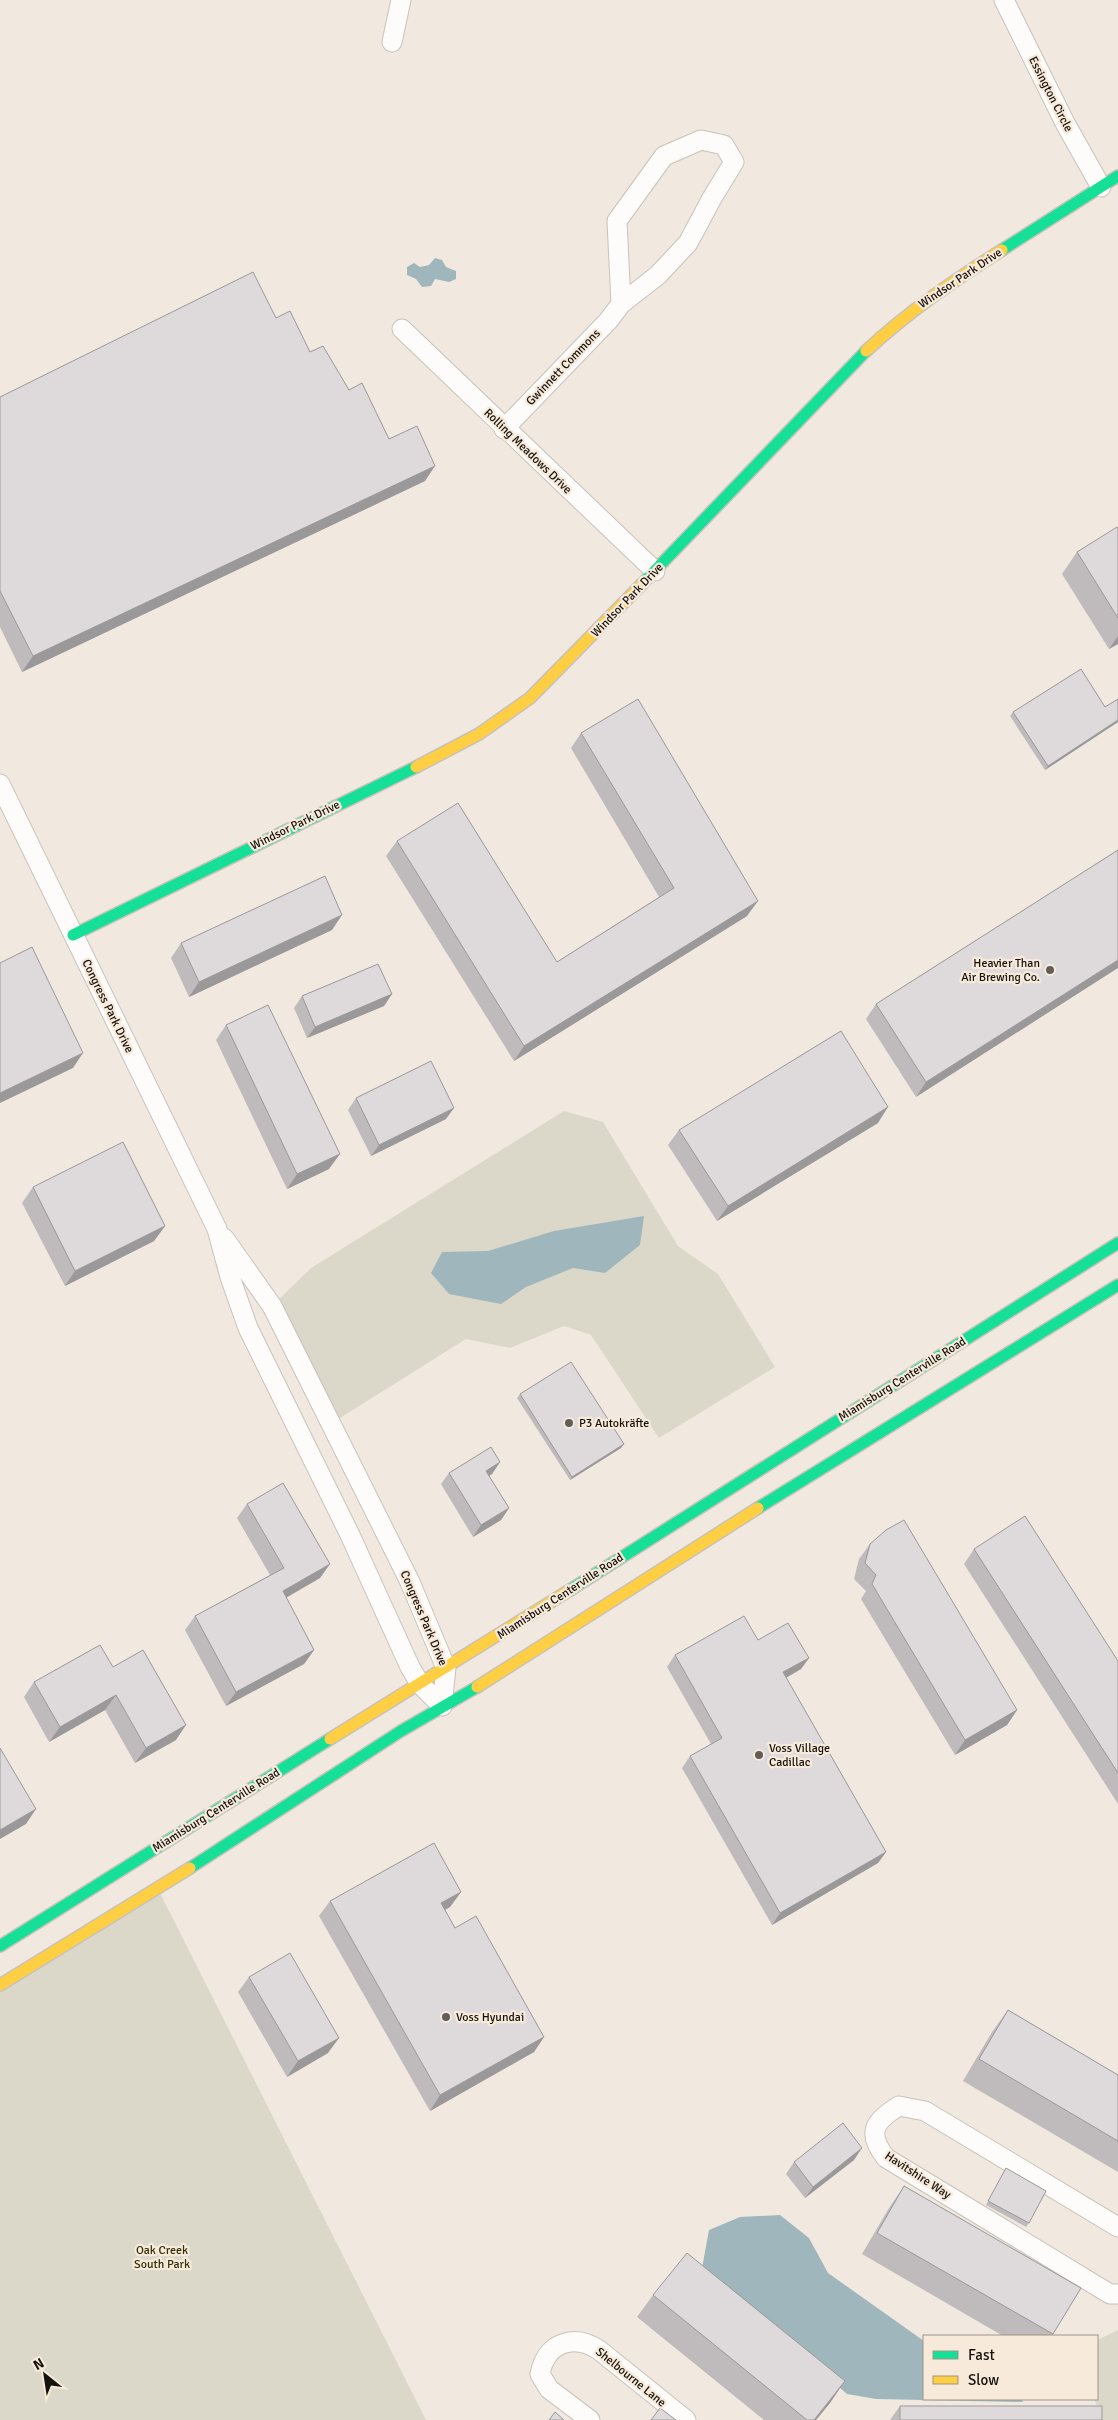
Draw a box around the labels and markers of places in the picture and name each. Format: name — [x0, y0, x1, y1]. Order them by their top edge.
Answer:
place label: Heavier Than Air Brewing Co. — [961, 956, 1040, 985]
marker: Heavier Than Air Brewing Co. — [1044, 964, 1056, 976]
place label: P3 Autokräfte — [579, 1416, 649, 1431]
marker: P3 Autokräfte — [563, 1417, 575, 1429]
place label: Voss Village Cadillac — [769, 1741, 830, 1770]
marker: Voss Village Cadillac — [753, 1749, 765, 1761]
place label: Voss Hyundai — [456, 2010, 524, 2025]
marker: Voss Hyundai — [440, 2011, 452, 2023]

